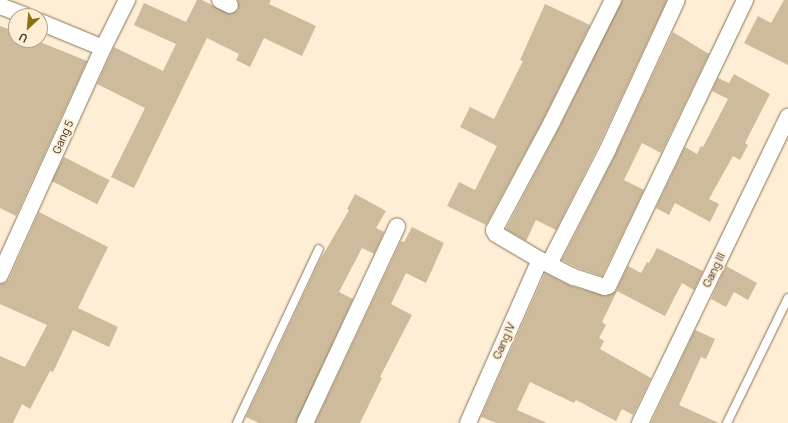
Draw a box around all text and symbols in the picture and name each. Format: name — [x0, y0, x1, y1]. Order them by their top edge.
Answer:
north arrow — [8, 8, 48, 48]
text: U — [16, 30, 30, 47]
street label: Gang 5 — [50, 118, 76, 156]
street label: Gang III — [700, 251, 728, 289]
street label: Gang IV — [490, 321, 518, 361]

